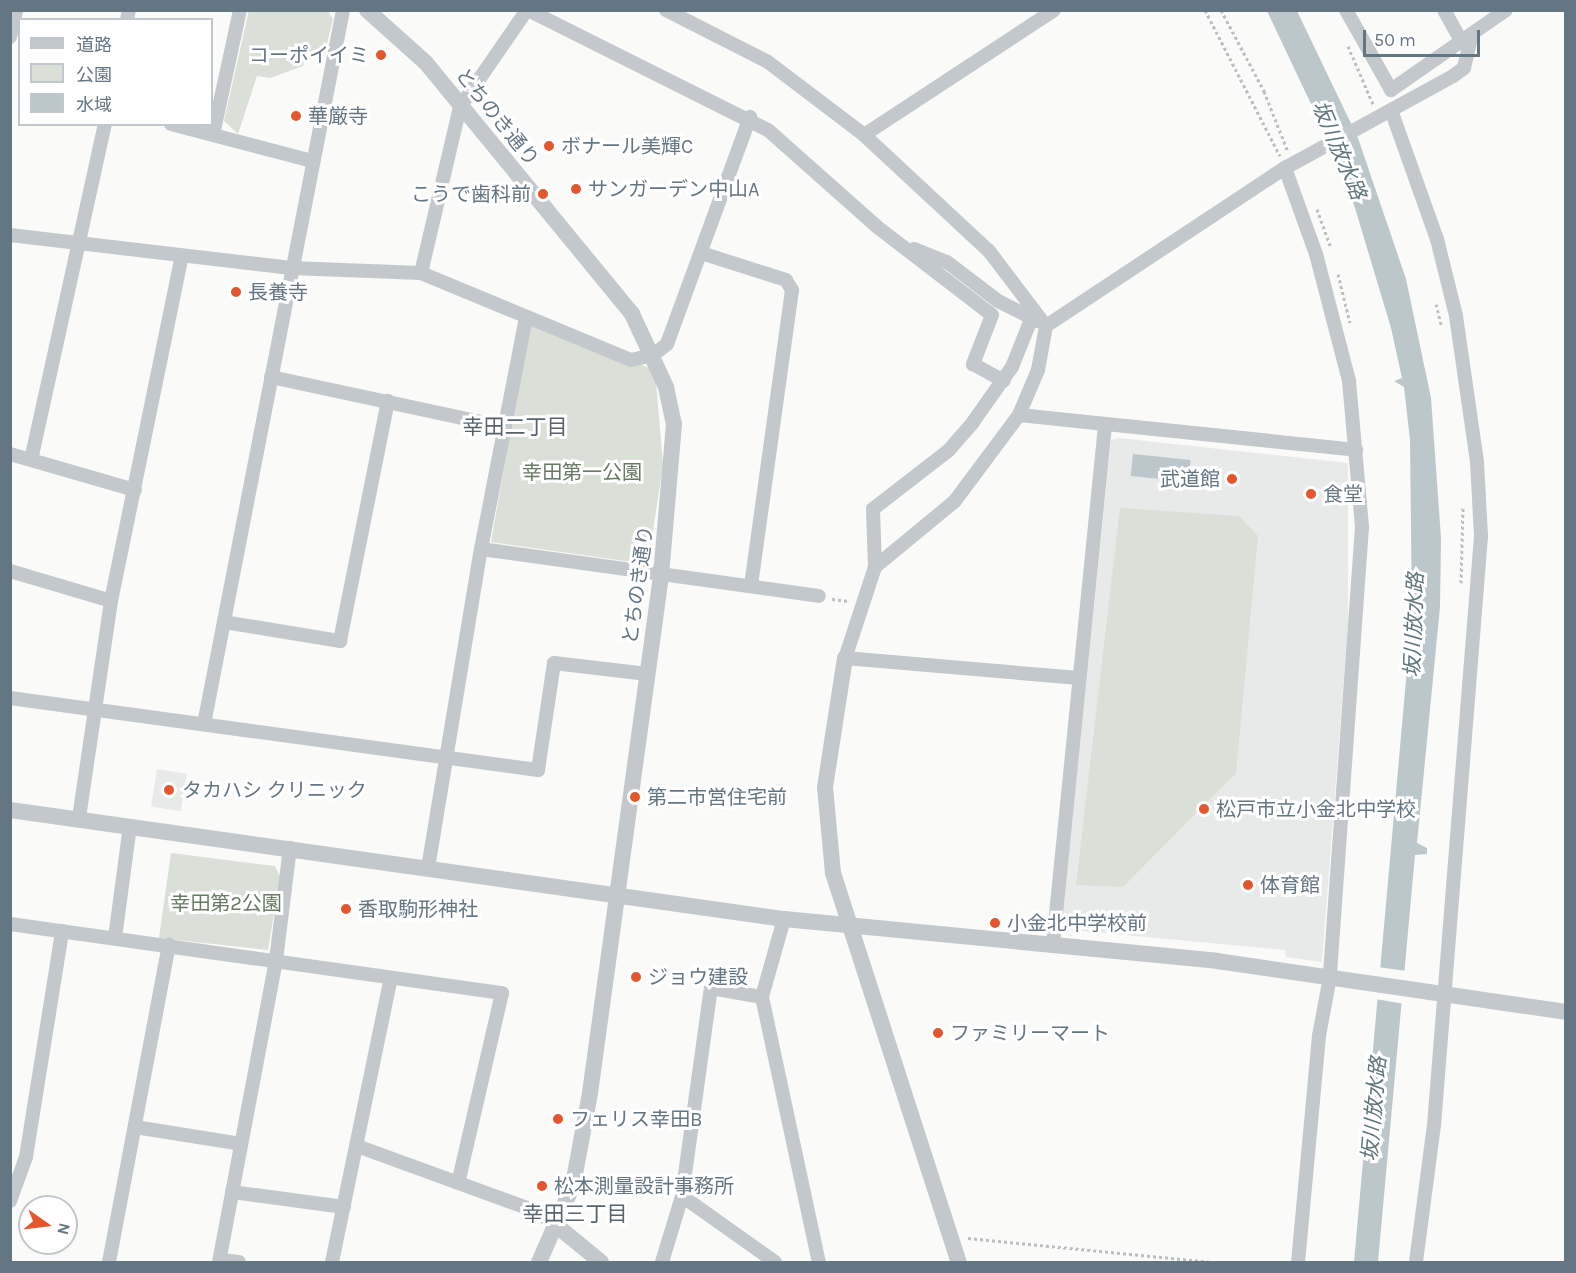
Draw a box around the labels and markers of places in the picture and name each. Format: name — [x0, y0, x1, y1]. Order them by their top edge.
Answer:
place label: コーポイイミ — [249, 43, 369, 67]
marker: コーポイイミ — [374, 48, 388, 62]
place label: 華厳寺 — [308, 104, 368, 128]
marker: 華厳寺 — [289, 109, 303, 123]
place label: ボナール美輝C — [561, 134, 693, 158]
marker: ボナール美輝C — [542, 139, 556, 153]
place label: サンガーデン中山A — [588, 177, 759, 201]
place label: こうで歯科前 — [411, 182, 531, 206]
marker: サンガーデン中山A — [569, 182, 583, 196]
marker: こうで歯科前 — [536, 187, 550, 201]
place label: 長養寺 — [248, 280, 308, 304]
marker: 長養寺 — [229, 285, 243, 299]
place label: 武道館 — [1160, 467, 1220, 491]
marker: 武道館 — [1225, 472, 1239, 486]
place label: 食堂 — [1323, 482, 1363, 506]
marker: 食堂 — [1304, 487, 1318, 501]
place label: タカハシ クリニック — [182, 778, 367, 802]
marker: タカハシ クリニック — [160, 781, 178, 799]
place label: 第二市営住宅前 — [647, 785, 787, 809]
marker: 第二市営住宅前 — [628, 790, 642, 804]
place label: 松戸市立小金北中学校 — [1216, 797, 1416, 821]
marker: 松戸市立小金北中学校 — [1197, 802, 1211, 816]
place label: 体育館 — [1260, 873, 1320, 897]
marker: 体育館 — [1241, 878, 1255, 892]
place label: 香取駒形神社 — [358, 897, 478, 921]
marker: 香取駒形神社 — [339, 902, 353, 916]
place label: 小金北中学校前 — [1007, 911, 1147, 935]
marker: 小金北中学校前 — [988, 916, 1002, 930]
place label: ジョウ建設 — [648, 965, 748, 989]
marker: ジョウ建設 — [629, 970, 643, 984]
place label: ファミリーマート — [950, 1021, 1110, 1045]
marker: ファミリーマート — [931, 1026, 945, 1040]
place label: フェリス幸田B — [570, 1107, 702, 1131]
marker: フェリス幸田B — [551, 1112, 565, 1126]
place label: 松本測量設計事務所 — [554, 1174, 734, 1198]
marker: 松本測量設計事務所 — [535, 1179, 549, 1193]

